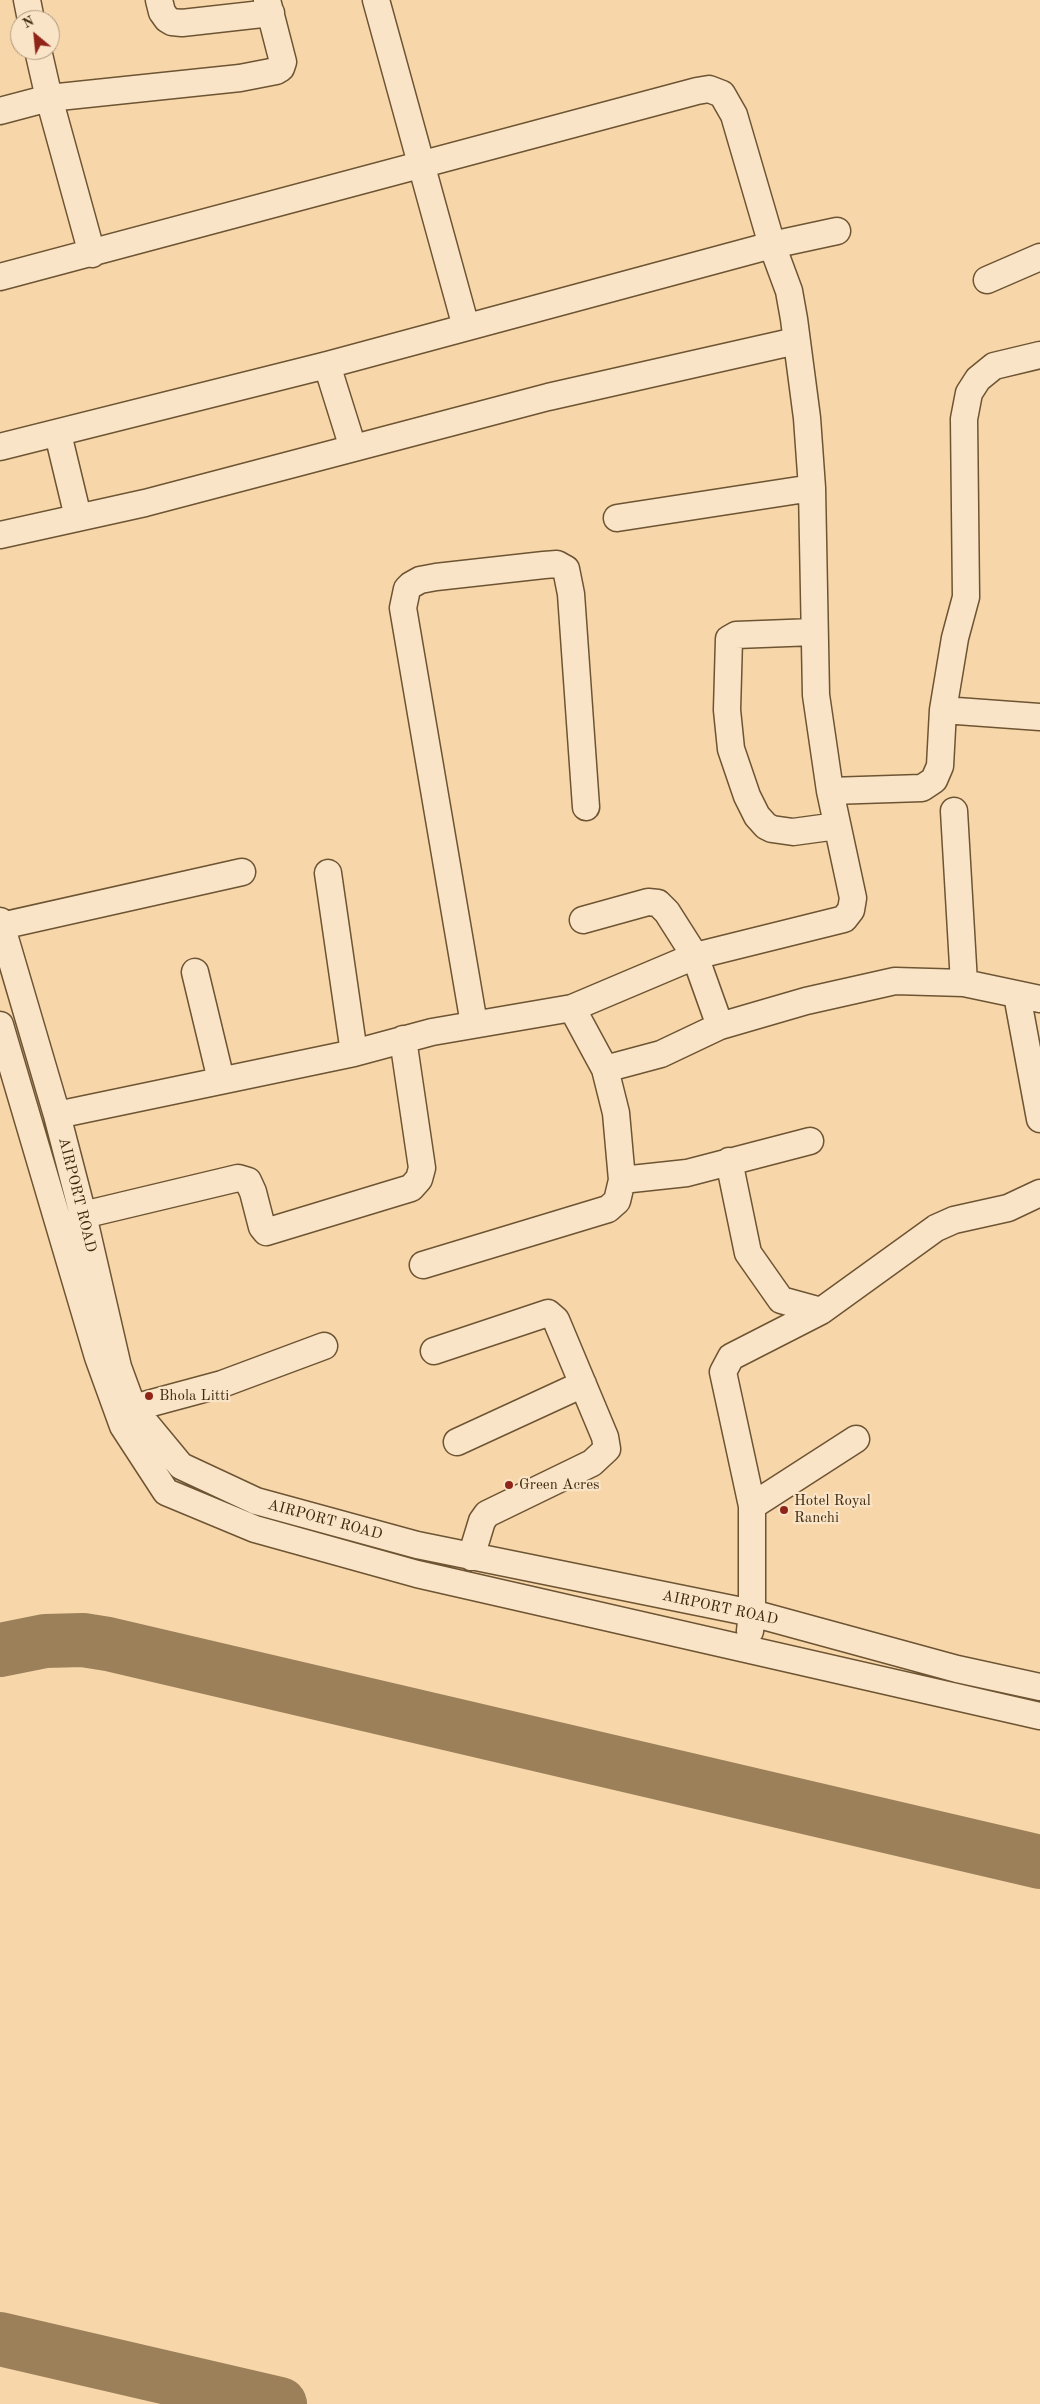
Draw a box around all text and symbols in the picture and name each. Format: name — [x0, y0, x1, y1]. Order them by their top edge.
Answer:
north arrow — [10, 10, 60, 60]
text: N — [20, 14, 36, 31]
street label: AIRPORT ROAD — [54, 1136, 100, 1254]
place label: Bhola Litti — [159, 1387, 229, 1405]
marker: Bhola Litti — [143, 1390, 155, 1402]
place label: Green Acres — [519, 1476, 600, 1494]
marker: Green Acres — [503, 1479, 515, 1491]
place label: Hotel Royal Ranchi — [794, 1492, 871, 1527]
street label: AIRPORT ROAD — [266, 1496, 384, 1544]
marker: Hotel Royal Ranchi — [778, 1504, 790, 1516]
street label: AIRPORT ROAD — [660, 1587, 780, 1629]

